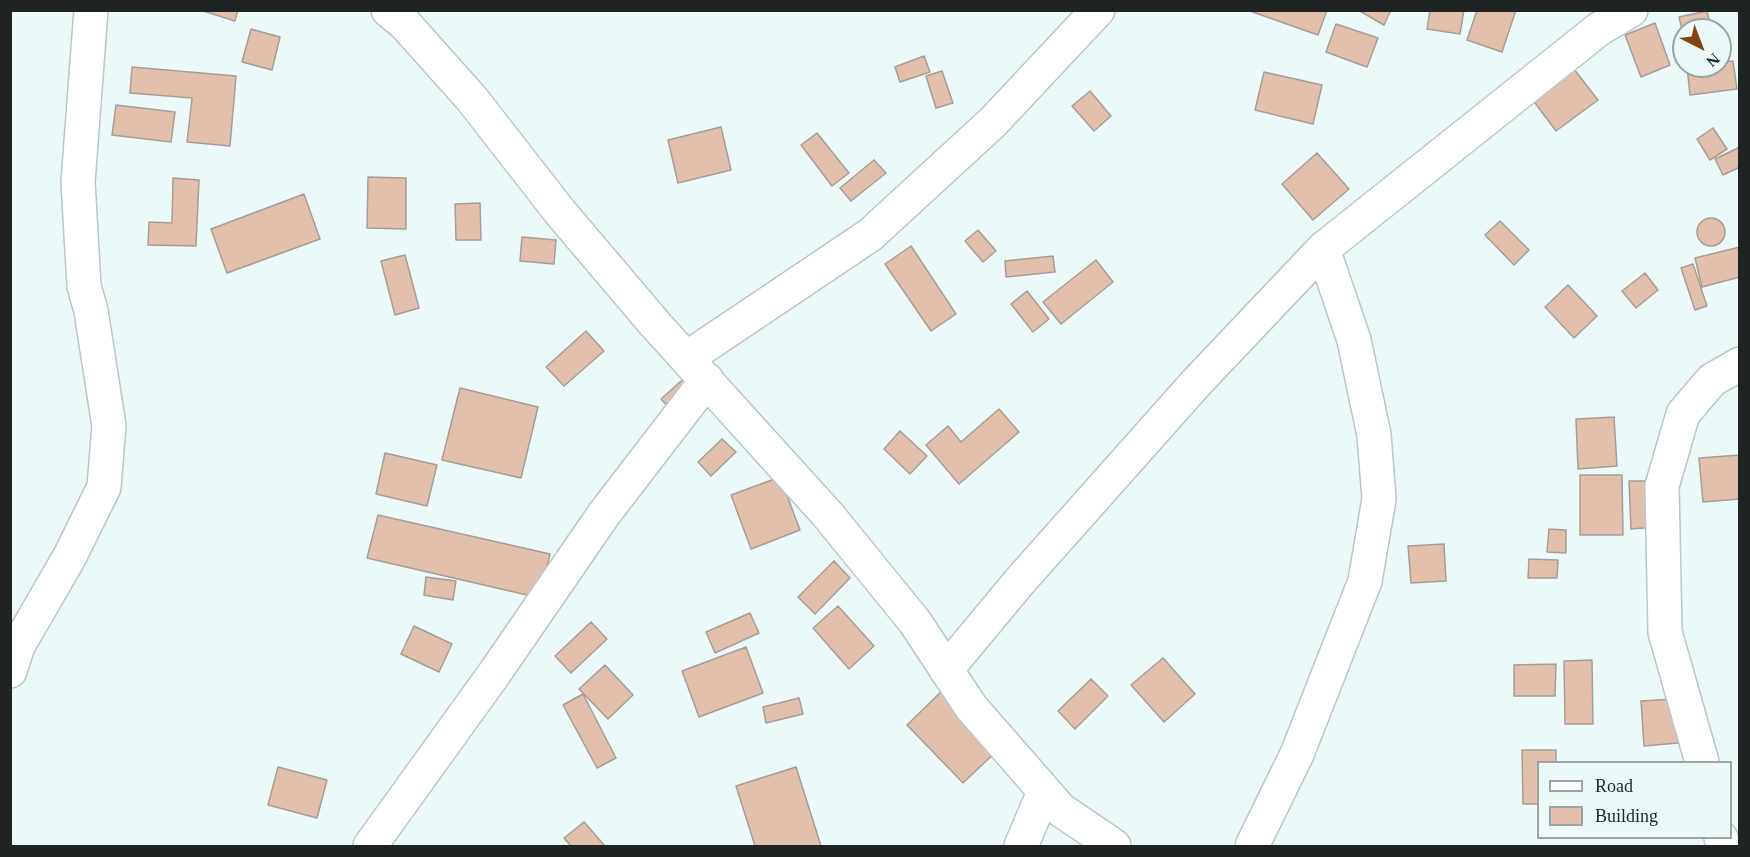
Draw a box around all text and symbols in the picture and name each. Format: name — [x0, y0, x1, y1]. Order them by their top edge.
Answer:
north arrow — [1672, 18, 1732, 78]
text: N — [1703, 50, 1723, 70]
legend — [1537, 761, 1732, 839]
text: Road — [1595, 776, 1633, 796]
text: Building — [1595, 806, 1658, 826]

